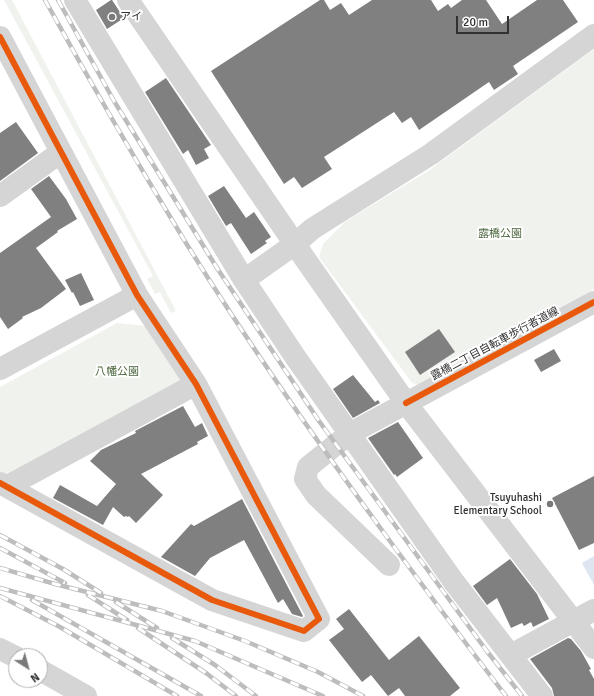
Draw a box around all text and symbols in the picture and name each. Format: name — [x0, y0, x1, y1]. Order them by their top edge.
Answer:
scale bar — [458, 8, 511, 34]
place label: アイ — [120, 10, 142, 24]
marker: アイ — [107, 12, 117, 22]
text: 20 m — [463, 15, 488, 30]
park label: 露橋公園 — [478, 227, 522, 241]
street label: 露橋二丁目自転車歩行者道線 — [429, 305, 561, 383]
park label: 八幡公園 — [95, 365, 139, 379]
place label: Tsuyuhashi Elementary School — [454, 491, 542, 517]
marker: Tsuyuhashi Elementary School — [545, 499, 555, 509]
north arrow — [8, 648, 48, 688]
text: N — [28, 670, 42, 685]

